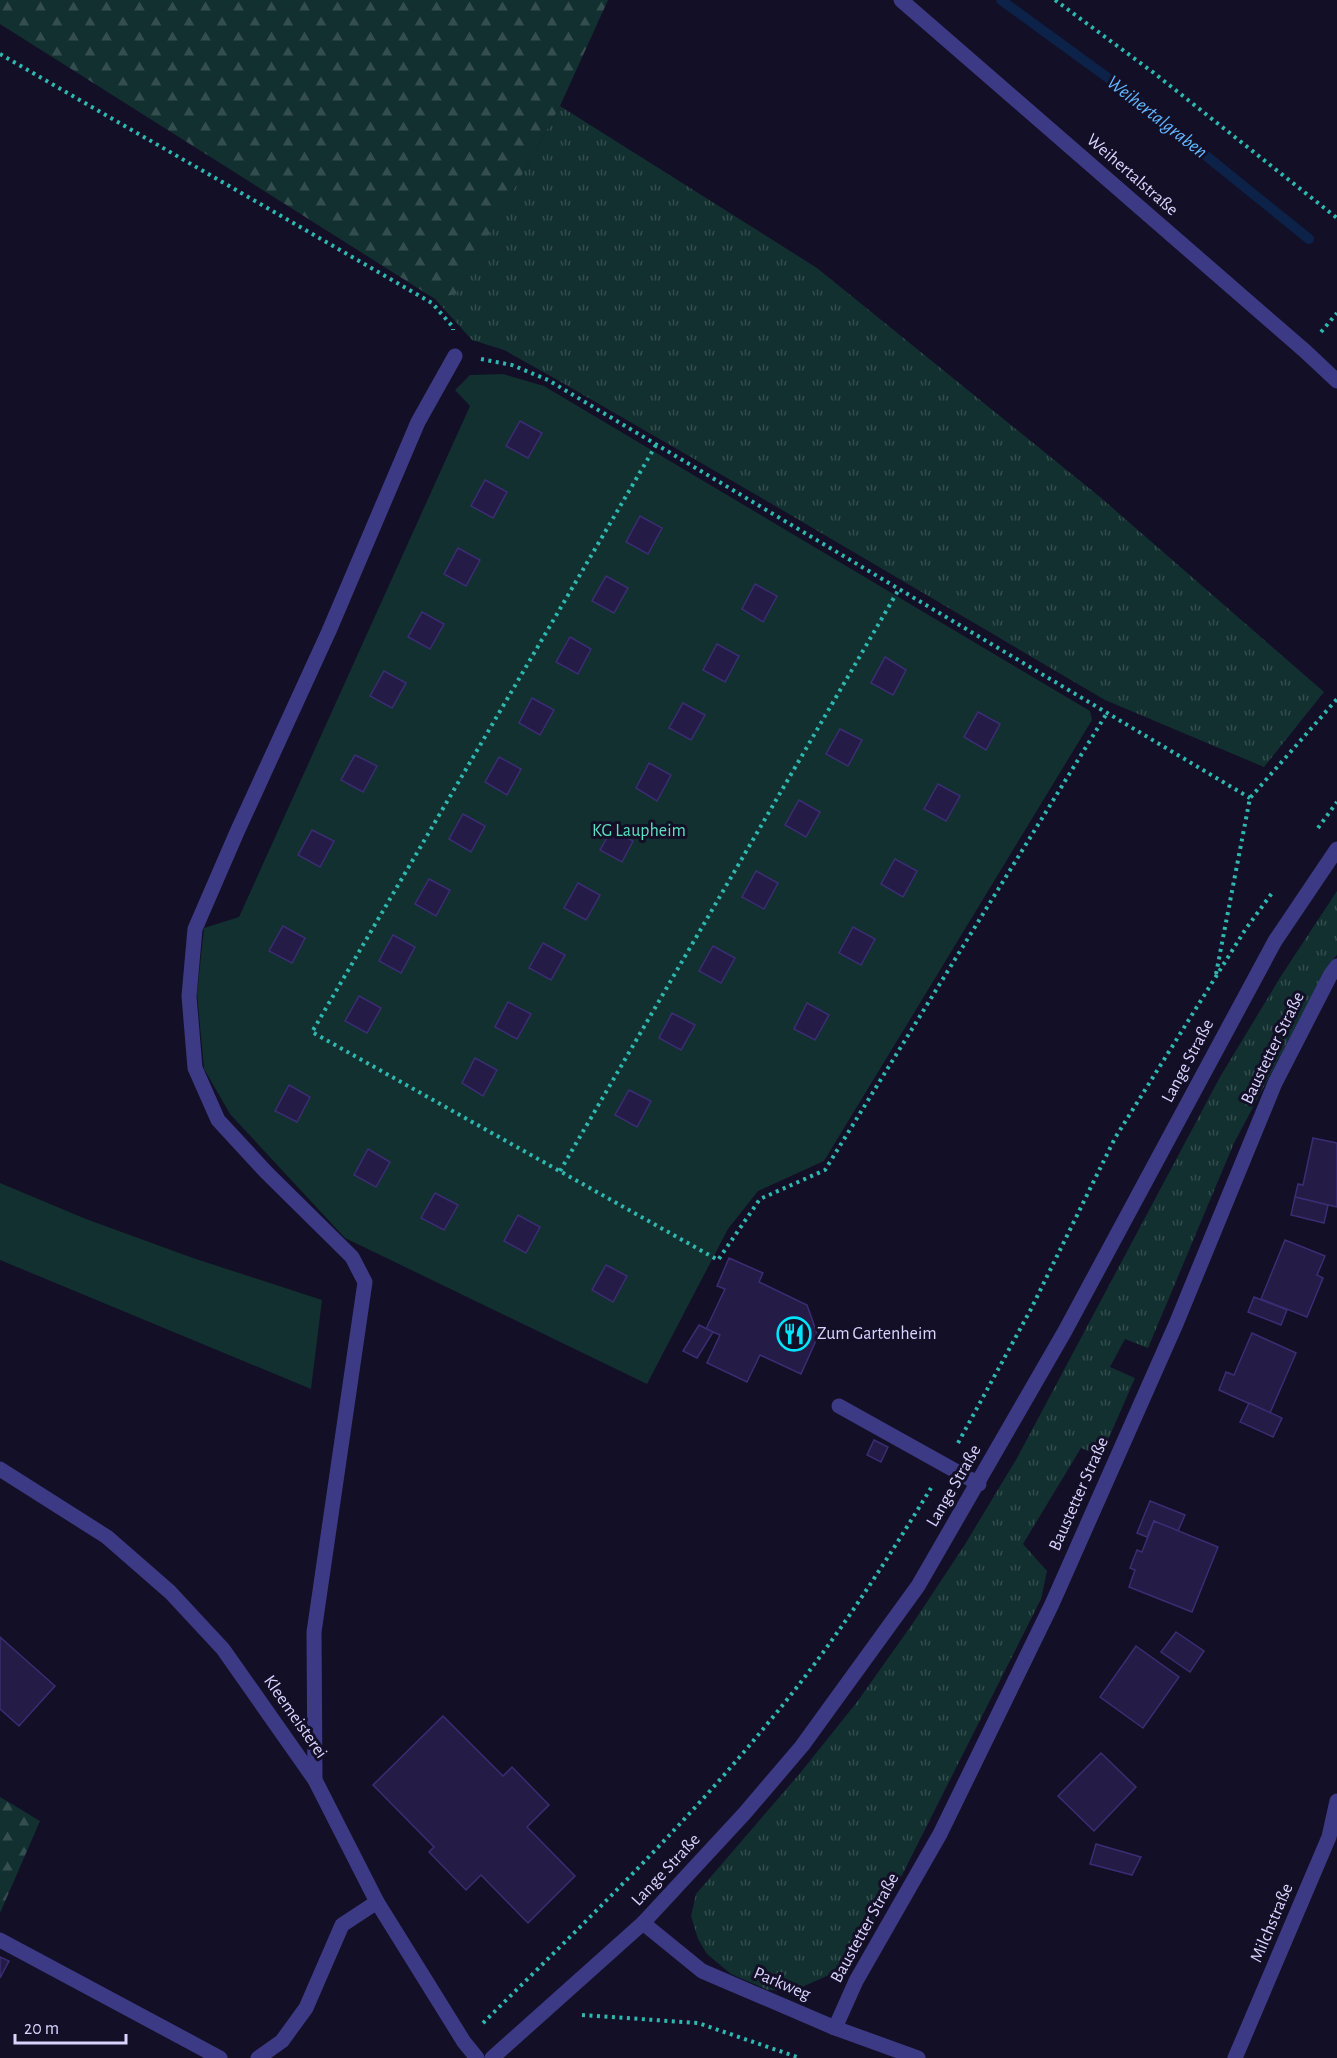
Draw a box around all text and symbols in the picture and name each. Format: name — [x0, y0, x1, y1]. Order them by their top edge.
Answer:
water label: Weihertalgraben — [1103, 72, 1211, 162]
street label: Weihertalstraße — [1083, 131, 1181, 219]
park label: KG Laupheim — [592, 822, 686, 840]
street label: Baustetter Straße — [1238, 989, 1308, 1107]
street label: Lange Straße — [1159, 1016, 1217, 1106]
restaurant icon: Zum Gartenheim — [776, 1316, 812, 1352]
place label: Zum Gartenheim — [817, 1325, 937, 1343]
street label: Baustetter Straße — [1046, 1434, 1112, 1554]
street label: Lange Straße — [923, 1442, 985, 1530]
street label: Kleemeisterei — [260, 1672, 330, 1762]
street label: Lange Straße — [628, 1830, 704, 1910]
street label: Baustetter Straße — [827, 1870, 903, 1986]
street label: Milchstraße — [1247, 1881, 1297, 1965]
street label: Parkweg — [751, 1964, 813, 2004]
scale bar — [15, 2007, 126, 2045]
text: 20 m — [24, 2020, 59, 2038]

